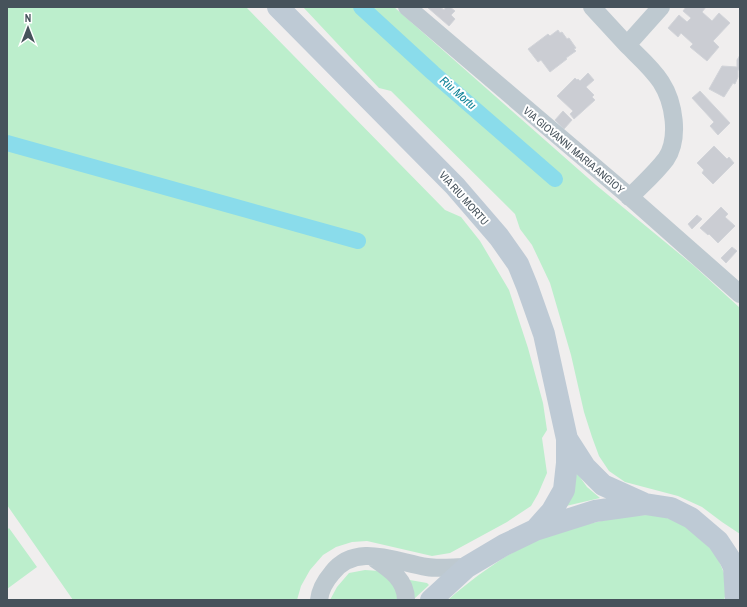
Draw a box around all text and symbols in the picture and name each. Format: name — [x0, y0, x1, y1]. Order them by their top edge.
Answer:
north arrow — [8, 8, 48, 48]
text: N — [25, 11, 31, 25]
water label: Riu Mortu — [436, 73, 480, 114]
street label: VIA GIOVANNI MARIA ANGIOY — [521, 104, 627, 196]
street label: VIA RIU MORTU — [436, 168, 492, 228]

